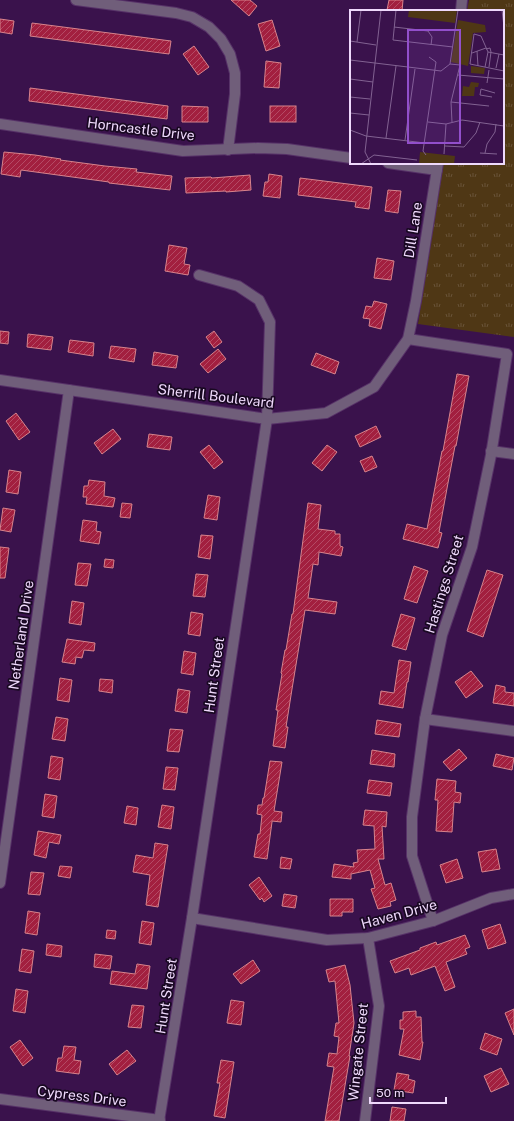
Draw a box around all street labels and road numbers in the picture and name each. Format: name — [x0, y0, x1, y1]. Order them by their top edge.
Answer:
street label: Horncastle Drive — [86, 114, 196, 144]
street label: Dill Lane — [401, 201, 425, 259]
street label: Sherrill Boulevard — [157, 381, 275, 411]
street label: Hastings Street — [421, 533, 467, 635]
street label: Netherland Drive — [5, 579, 37, 691]
street label: Hunt Street — [201, 636, 227, 714]
street label: Haven Drive — [359, 896, 439, 932]
street label: Hunt Street — [152, 957, 180, 1035]
street label: Wingate Street — [345, 1002, 371, 1102]
street label: Cypress Drive — [37, 1083, 128, 1109]

